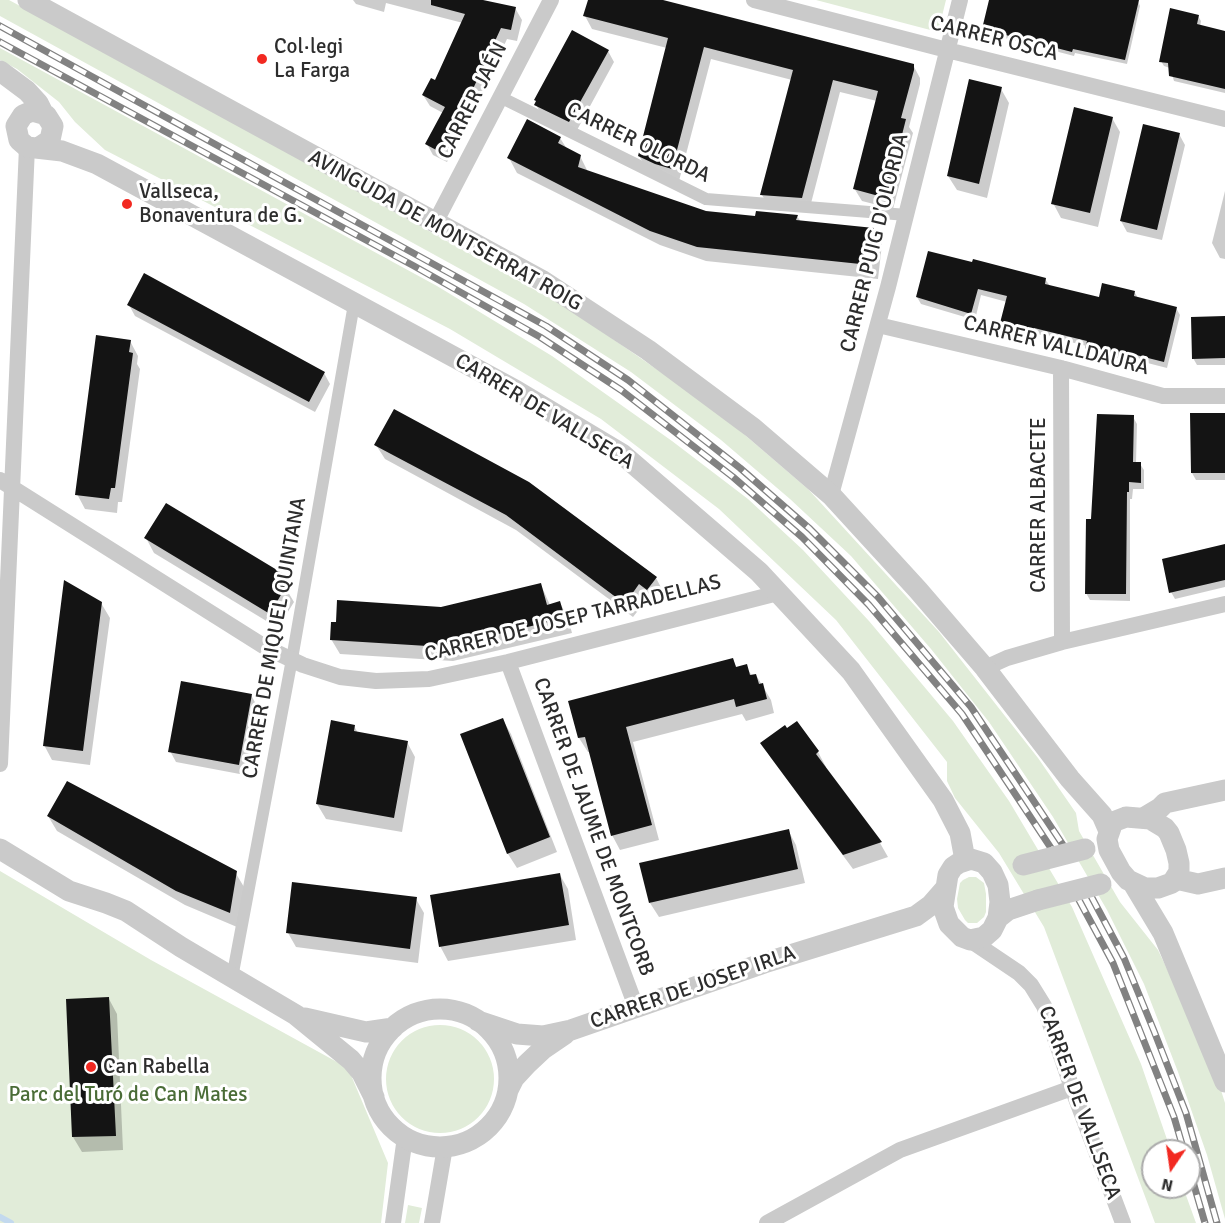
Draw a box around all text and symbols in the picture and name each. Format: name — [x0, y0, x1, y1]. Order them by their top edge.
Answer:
street label: CARRER OSCA — [928, 11, 1060, 67]
place label: Col·legi La Farga — [274, 34, 350, 84]
street label: CARRER JAÉN — [433, 38, 513, 164]
marker: Col·legi La Farga — [255, 52, 269, 66]
street label: CARRER OLORDA — [562, 97, 714, 189]
street label: CARRER PUIG D'OLORDA — [836, 131, 914, 355]
street label: AVINGUDA DE MONTSERRAT ROIG — [304, 145, 586, 317]
place label: Vallseca, Bonaventura de G. — [139, 179, 303, 229]
marker: Vallseca, Bonaventura de G. — [120, 197, 134, 211]
street label: CARRER VALLDAURA — [961, 311, 1151, 381]
street label: CARRER DE VALLSECA — [450, 349, 638, 475]
street label: CARRER ALBACETE — [1026, 417, 1052, 593]
street label: CARRER DE MIQUEL QUINTANA — [238, 495, 312, 781]
street label: CARRER DE JOSEP TARRADELLAS — [422, 570, 724, 668]
street label: CARRER DE JAUME DE MONTCORB — [527, 674, 659, 980]
street label: CARRER DE JOSEP IRLA — [587, 941, 799, 1035]
street label: CARRER DE VALLSECA — [1032, 1003, 1126, 1203]
place label: Can Rabella — [103, 1054, 210, 1080]
marker: Can Rabella — [84, 1060, 98, 1074]
park label: Parc del Turó de Can Mates — [8, 1082, 248, 1108]
north arrow — [1141, 1139, 1201, 1199]
text: N — [1160, 1174, 1175, 1196]

